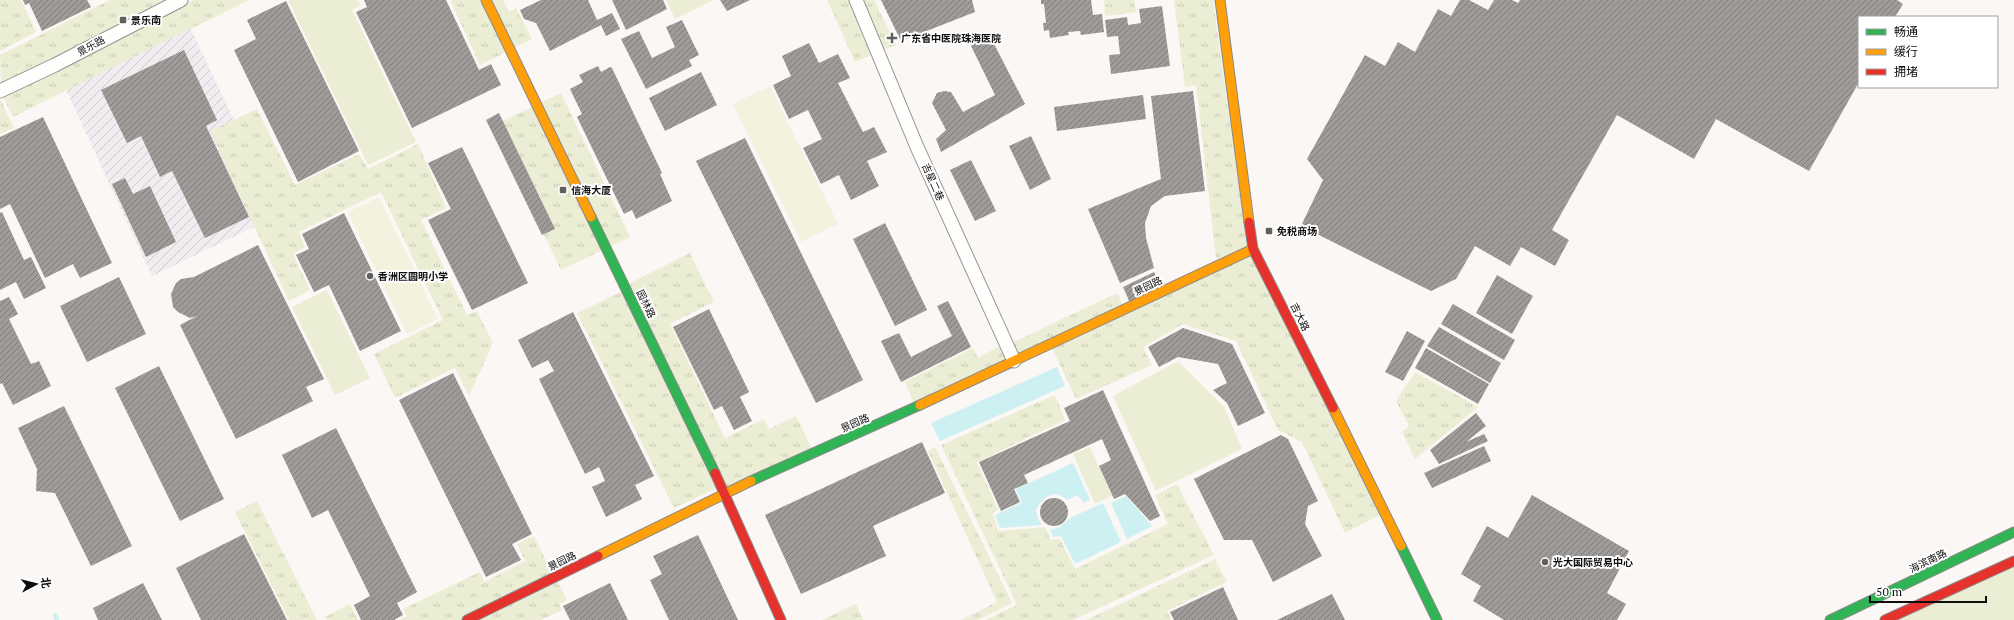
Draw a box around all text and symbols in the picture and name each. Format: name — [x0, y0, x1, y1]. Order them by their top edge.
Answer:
place label: 景乐南 — [131, 14, 161, 27]
marker: 景乐南 — [118, 15, 128, 25]
legend — [1858, 16, 1998, 88]
text: 畅通 — [1894, 24, 1918, 39]
marker: 广东省中医院珠海医院 — [886, 32, 898, 44]
place label: 广东省中医院珠海医院 — [901, 32, 1001, 45]
street label: 景乐路 — [75, 33, 107, 59]
text: 缓行 — [1894, 44, 1918, 59]
text: 拥堵 — [1894, 64, 1918, 79]
street label: 吉星二巷 — [919, 161, 947, 203]
place label: 信海大厦 — [571, 184, 611, 197]
marker: 信海大厦 — [558, 185, 568, 195]
place label: 免税商场 — [1276, 225, 1317, 238]
marker: 免税商场 — [1264, 226, 1274, 236]
place label: 香洲区圆明小学 — [377, 270, 448, 283]
marker: 香洲区圆明小学 — [365, 271, 375, 281]
street label: 景园路 — [1132, 274, 1164, 298]
street label: 园林路 — [634, 288, 658, 320]
street label: 吉大路 — [1288, 301, 1312, 333]
street label: 景园路 — [839, 411, 871, 435]
street label: 海滨南路 — [1907, 546, 1949, 576]
street label: 景园路 — [546, 549, 578, 573]
place label: 光大国际贸易中心 — [1553, 556, 1633, 569]
marker: 光大国际贸易中心 — [1540, 557, 1550, 567]
north arrow — [16, 564, 56, 604]
text: 北 — [38, 576, 54, 589]
scale bar — [1870, 578, 1986, 604]
text: 50 m — [1876, 584, 1903, 599]

